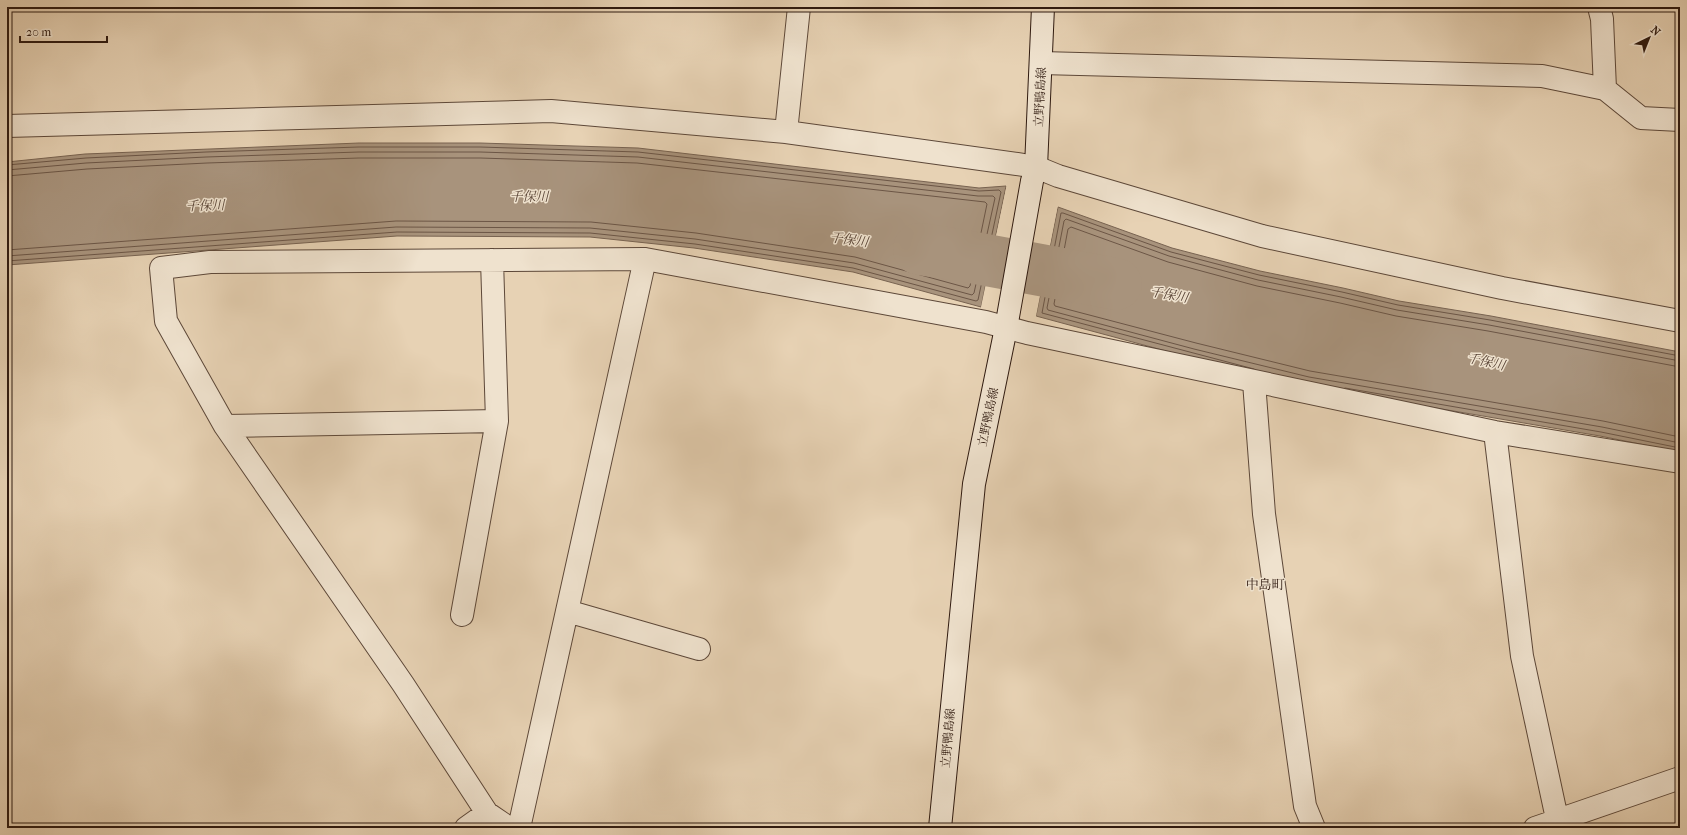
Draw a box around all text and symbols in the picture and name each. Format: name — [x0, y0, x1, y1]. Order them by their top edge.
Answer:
scale bar — [20, 18, 107, 44]
north arrow — [1629, 18, 1669, 58]
text: N — [1648, 23, 1663, 39]
text: 20 m — [26, 25, 51, 39]
street label: 立野鴨島線 — [1031, 67, 1049, 127]
water label: 千保川 — [509, 189, 550, 204]
water label: 千保川 — [185, 197, 227, 214]
water label: 千保川 — [829, 229, 871, 250]
water label: 千保川 — [1148, 284, 1191, 306]
water label: 千保川 — [1465, 350, 1508, 373]
street label: 立野鴨島線 — [975, 386, 1001, 448]
district label: 中島町 — [1245, 577, 1285, 592]
street label: 立野鴨島線 — [938, 707, 958, 769]

